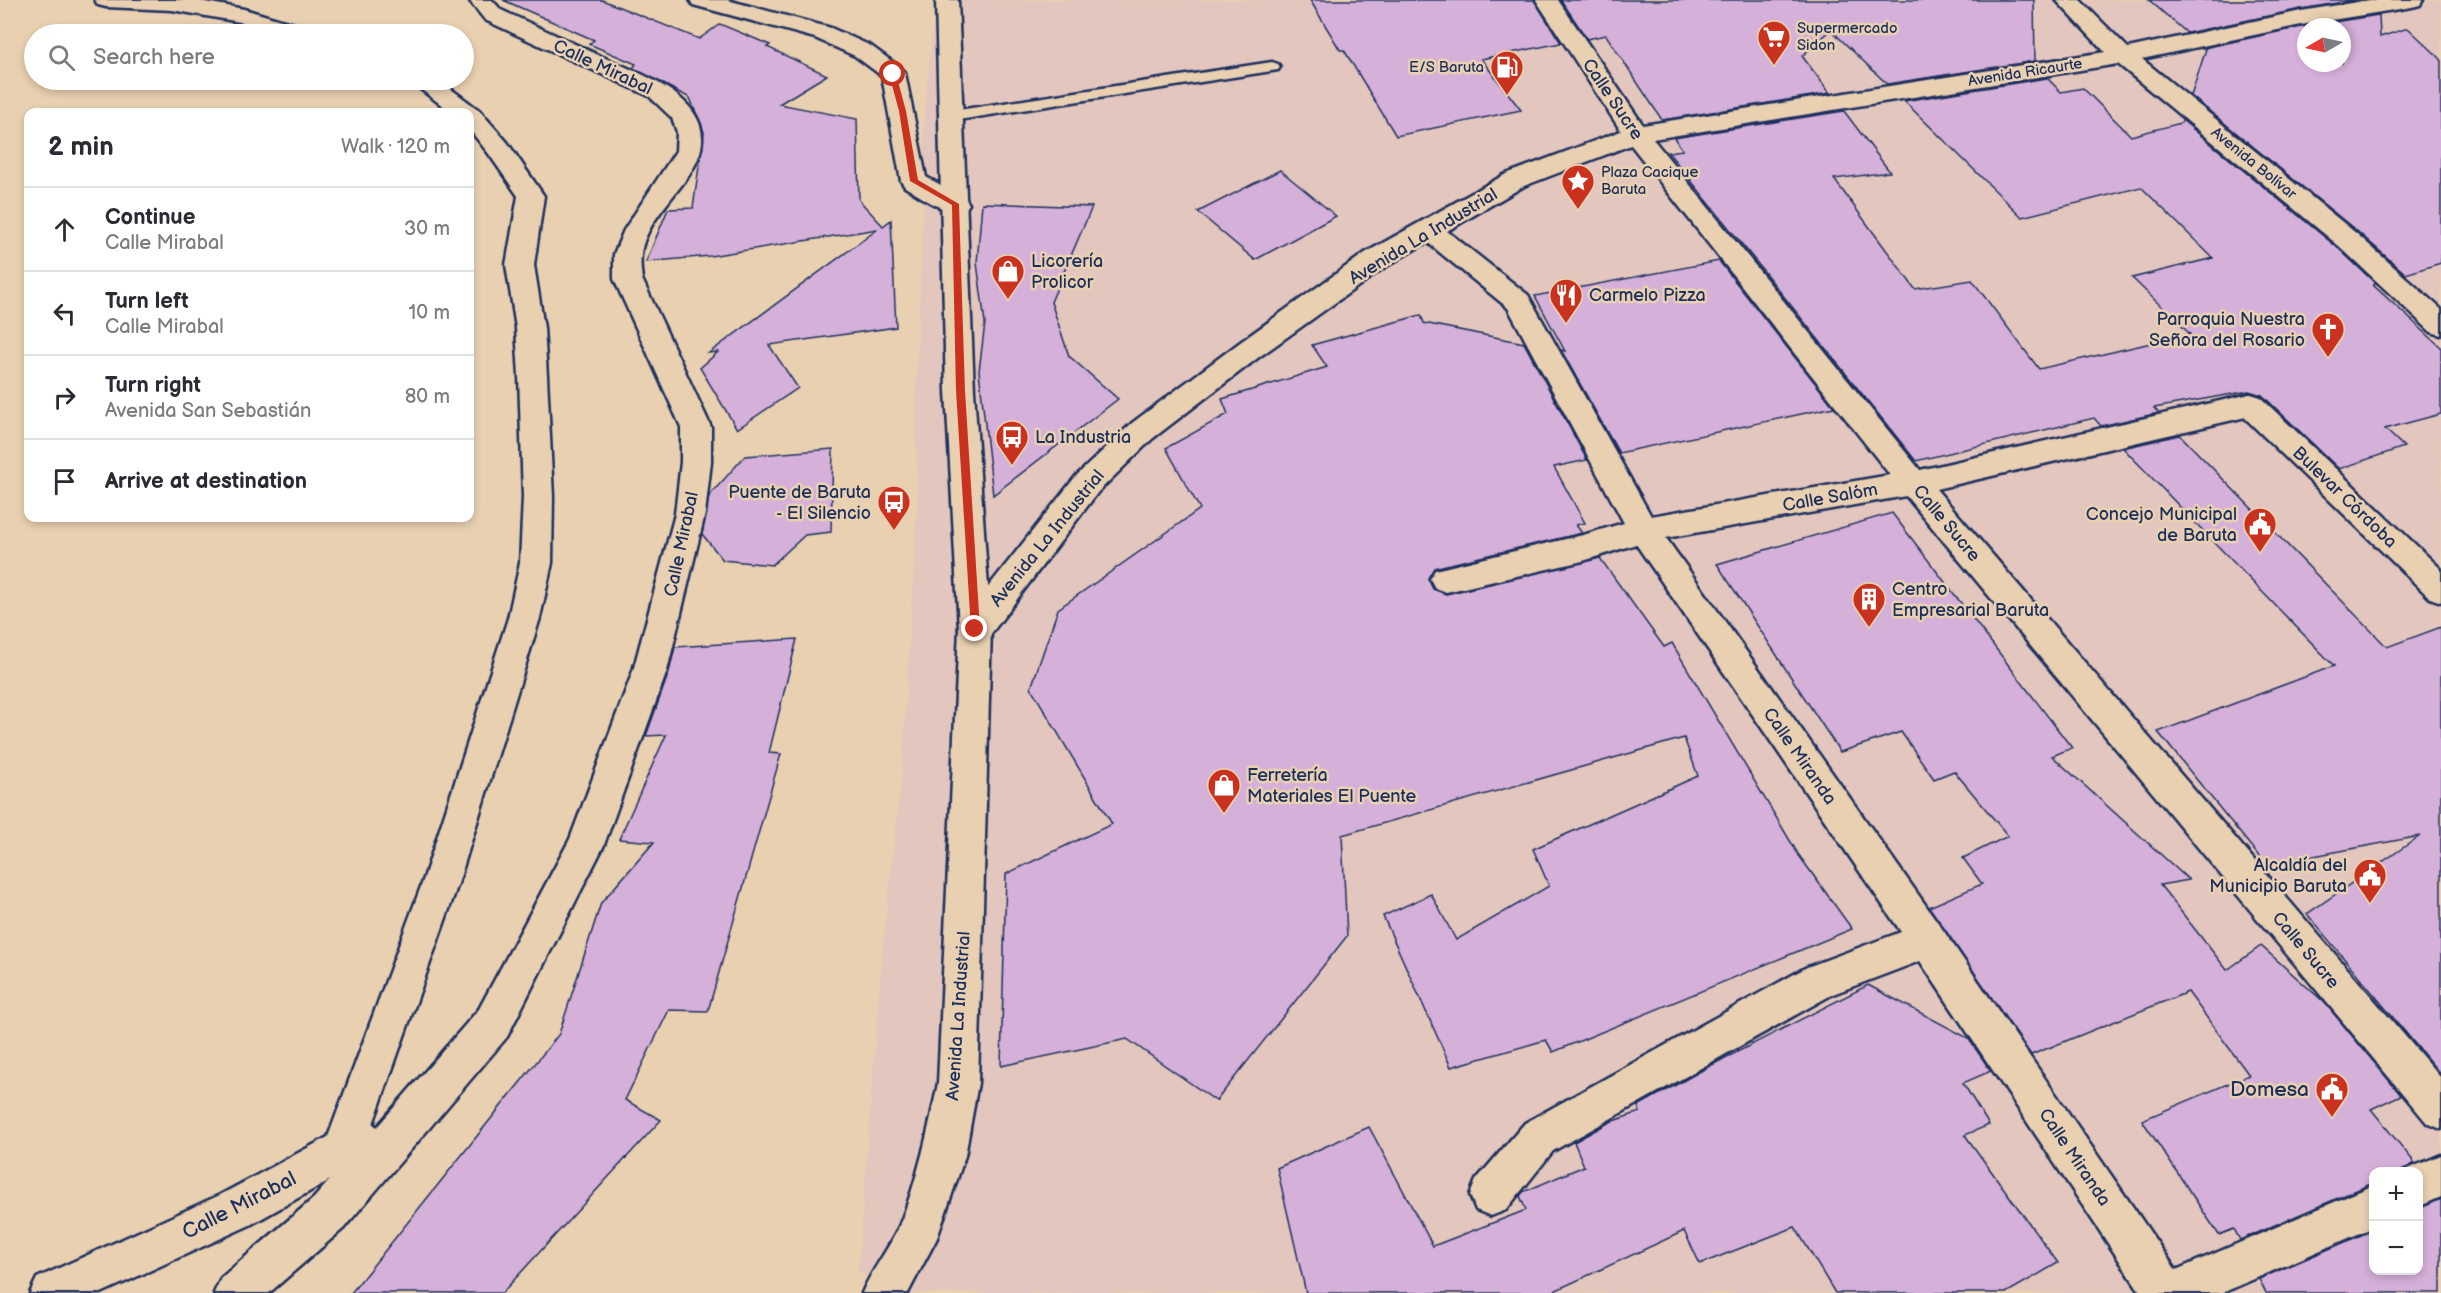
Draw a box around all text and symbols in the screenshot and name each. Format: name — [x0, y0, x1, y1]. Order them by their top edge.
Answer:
north arrow — [2297, 18, 2351, 72]
supermarket icon: Supermercado Sidon — [1756, 19, 1792, 66]
place label: Supermercado Sidon — [1797, 19, 1897, 55]
search box — [24, 24, 474, 90]
street label: Calle Mirabal — [550, 35, 656, 100]
icon: search — [45, 41, 78, 74]
text: Search here — [93, 44, 215, 71]
fuel station icon: E/S Baruta — [1489, 49, 1525, 96]
street label: Avenida Ricaurte — [1967, 54, 2084, 91]
street label: Calle Sucre — [1578, 55, 1648, 144]
place label: E/S Baruta — [1409, 58, 1484, 77]
route start — [879, 60, 905, 86]
street label: Avenida Bolívar — [2207, 123, 2301, 204]
text: 2 min — [48, 132, 114, 163]
text: Walk · 120 m — [341, 135, 450, 159]
place icon: Plaza Cacique Baruta — [1560, 163, 1596, 210]
place label: Plaza Cacique Baruta — [1601, 163, 1698, 199]
street label: Avenida La Industrial — [1345, 184, 1501, 289]
text: Continue — [105, 204, 195, 231]
icon: ahead — [48, 213, 81, 246]
text: 30 m — [404, 217, 450, 241]
text: Calle Mirabal — [105, 231, 224, 255]
place label: Licorería Prolicor — [1031, 251, 1103, 293]
shop icon: Licorería Prolicor — [990, 253, 1026, 300]
restaurant icon: Carmelo Pizza — [1548, 277, 1584, 324]
place label: Carmelo Pizza — [1589, 285, 1706, 306]
text: Turn left — [105, 288, 189, 315]
icon: left — [48, 297, 81, 330]
text: 10 m — [409, 301, 450, 325]
place label: Parroquia Nuestra Señora del Rosario — [2149, 309, 2305, 351]
church icon: Parroquia Nuestra Señora del Rosario — [2310, 311, 2346, 358]
text: Calle Mirabal — [105, 315, 224, 339]
text: Turn right — [105, 372, 201, 399]
icon: right — [48, 381, 81, 414]
text: 80 m — [405, 385, 450, 409]
text: Avenida San Sebastián — [105, 399, 311, 423]
bus stop icon: La Industria — [994, 419, 1030, 466]
place label: La Industria — [1035, 427, 1131, 448]
street label: Bulevar Córdoba — [2288, 442, 2401, 552]
icon: arrive — [48, 465, 81, 498]
street label: Avenida La Industrial — [986, 466, 1109, 611]
text: Arrive at destination — [105, 468, 307, 495]
street label: Calle Salóm — [1781, 479, 1879, 516]
street label: Calle Sucre — [1909, 481, 1985, 566]
place label: Puente de Baruta - El Silencio — [728, 482, 871, 524]
bus stop icon: Puente de Baruta - El Silencio — [876, 484, 912, 531]
street label: Calle Mirabal — [660, 490, 703, 599]
place label: Concejo Municipal de Baruta — [2086, 504, 2237, 546]
public building icon: Concejo Municipal de Baruta — [2242, 506, 2278, 553]
place label: Centro Empresarial Baruta — [1892, 579, 2049, 621]
building icon: Centro Empresarial Baruta — [1851, 581, 1887, 628]
route end — [961, 615, 987, 641]
street label: Calle Miranda — [1759, 704, 1841, 809]
place label: Ferretería Materiales El Puente — [1247, 765, 1417, 807]
shop icon: Ferretería Materiales El Puente — [1206, 767, 1242, 814]
place label: Alcaldía del Municipio Baruta — [2209, 855, 2347, 897]
public building icon: Alcaldía del Municipio Baruta — [2352, 857, 2388, 904]
street label: Calle Sucre — [2268, 908, 2344, 993]
street label: Avenida La Industrial — [942, 931, 975, 1101]
public building icon: Domesa — [2314, 1071, 2350, 1118]
place label: Domesa — [2230, 1077, 2309, 1102]
street label: Calle Miranda — [2034, 1105, 2115, 1210]
street label: Calle Mirabal — [178, 1166, 300, 1245]
map controls — [2369, 1167, 2423, 1275]
button: + — [2369, 1167, 2423, 1221]
button: − — [2369, 1221, 2423, 1275]

